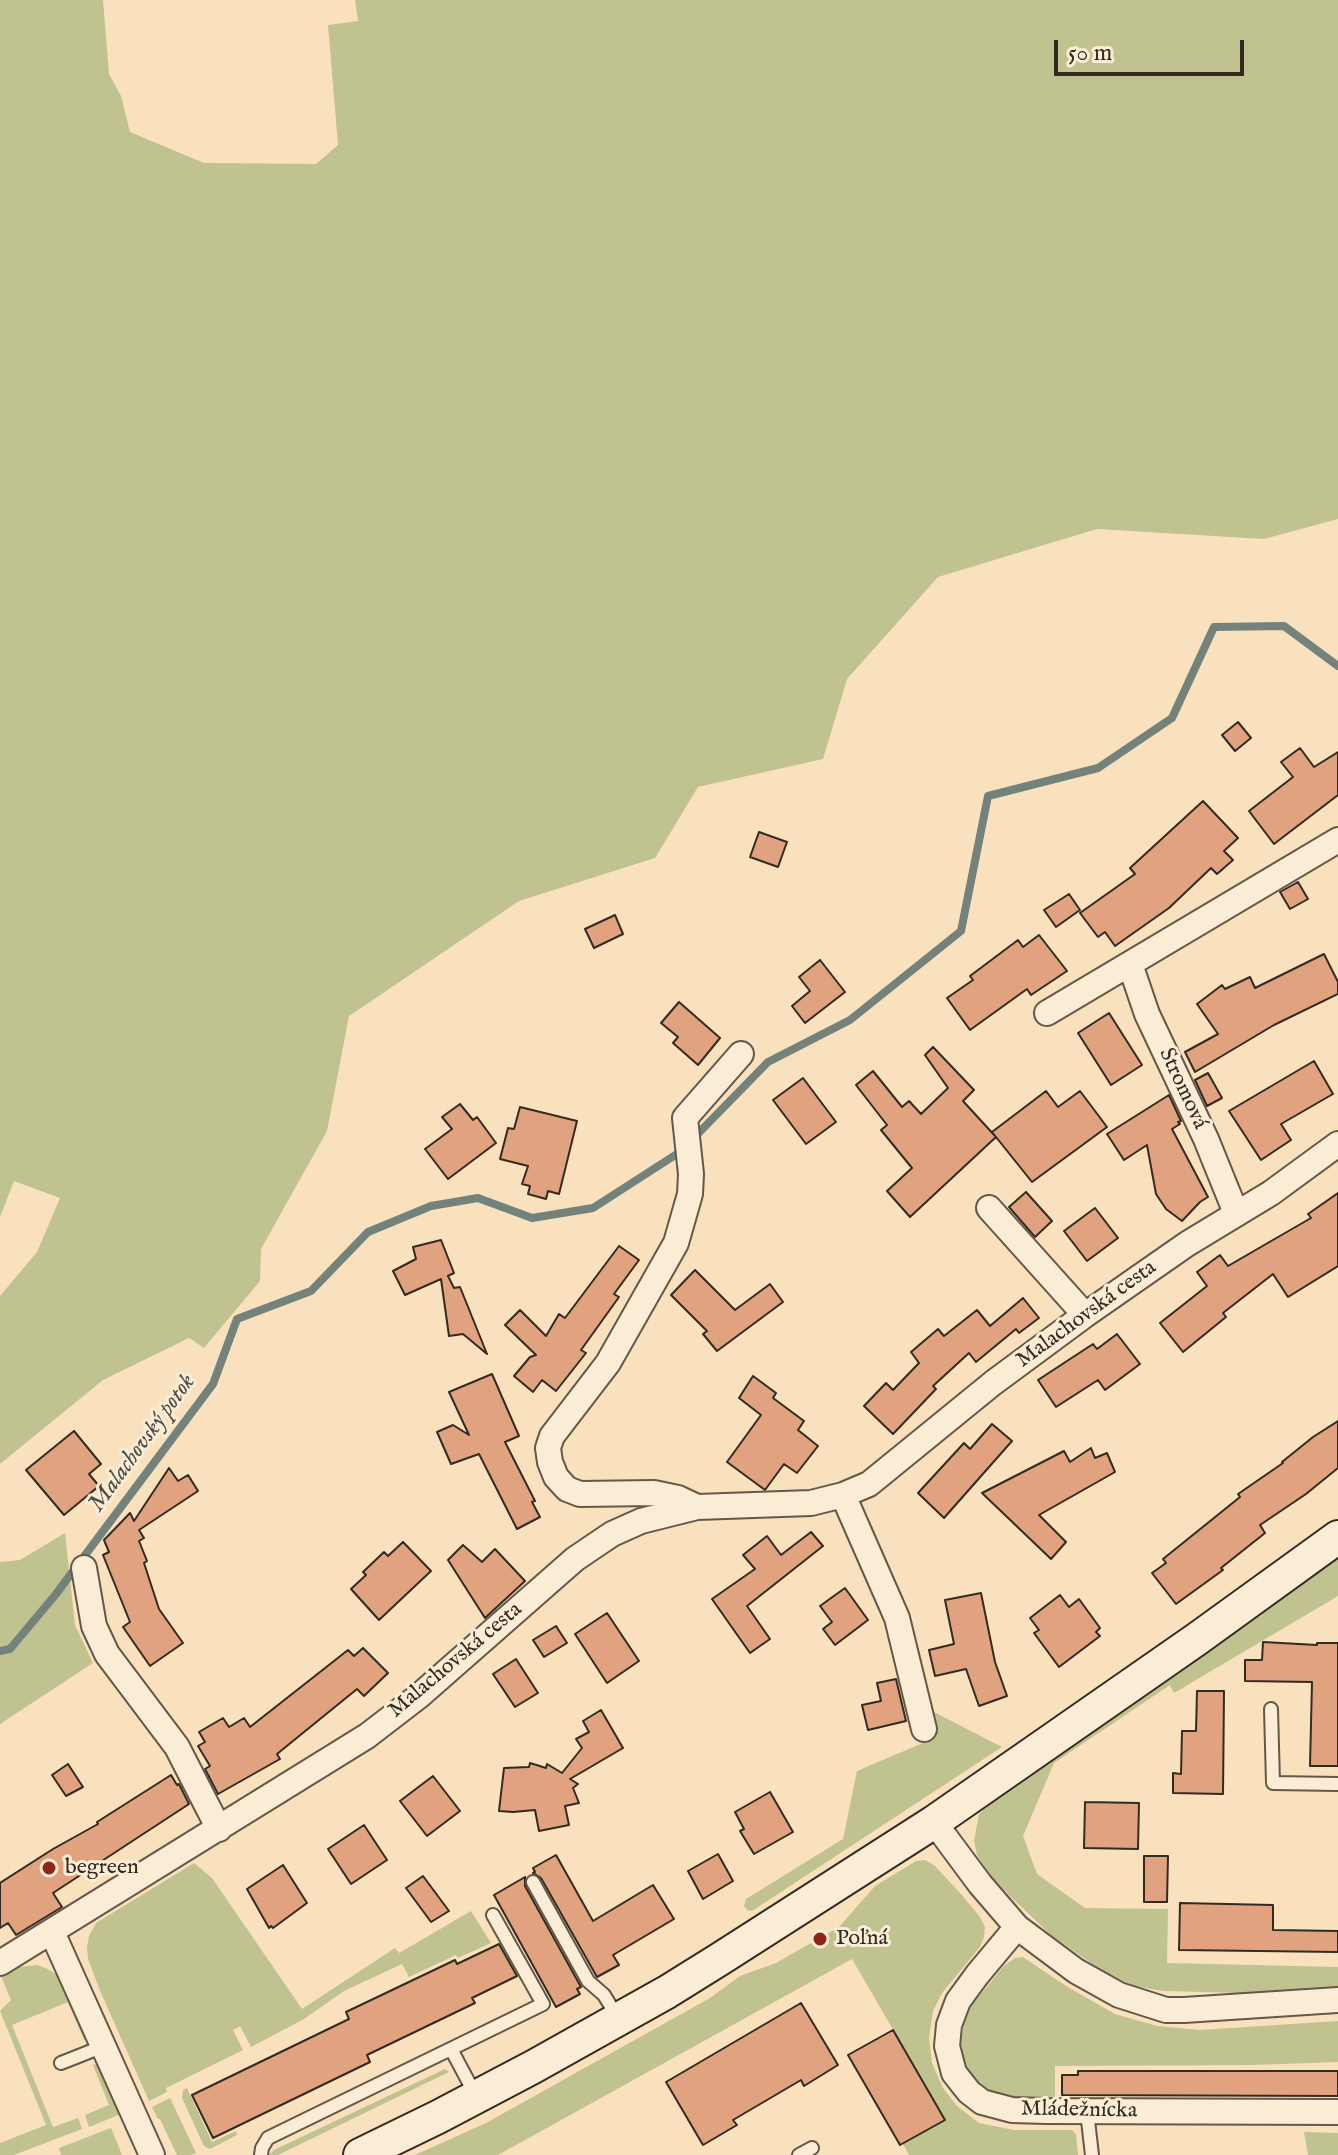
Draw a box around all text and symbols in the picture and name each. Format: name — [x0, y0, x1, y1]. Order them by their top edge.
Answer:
scale bar — [1058, 24, 1248, 74]
text: 50 m — [1068, 38, 1112, 69]
street label: Stromová — [1152, 1044, 1212, 1134]
street label: Malachovská cesta — [1012, 1255, 1162, 1375]
water label: Malachovský potok — [83, 1369, 203, 1519]
street label: Malachovská cesta — [384, 1597, 528, 1725]
place label: begreen — [65, 1855, 139, 1881]
marker: begreen — [40, 1859, 58, 1877]
place label: Poľná — [836, 1926, 888, 1952]
marker: Poľná — [811, 1930, 829, 1948]
street label: Mládežnícka — [1021, 2097, 1137, 2125]

